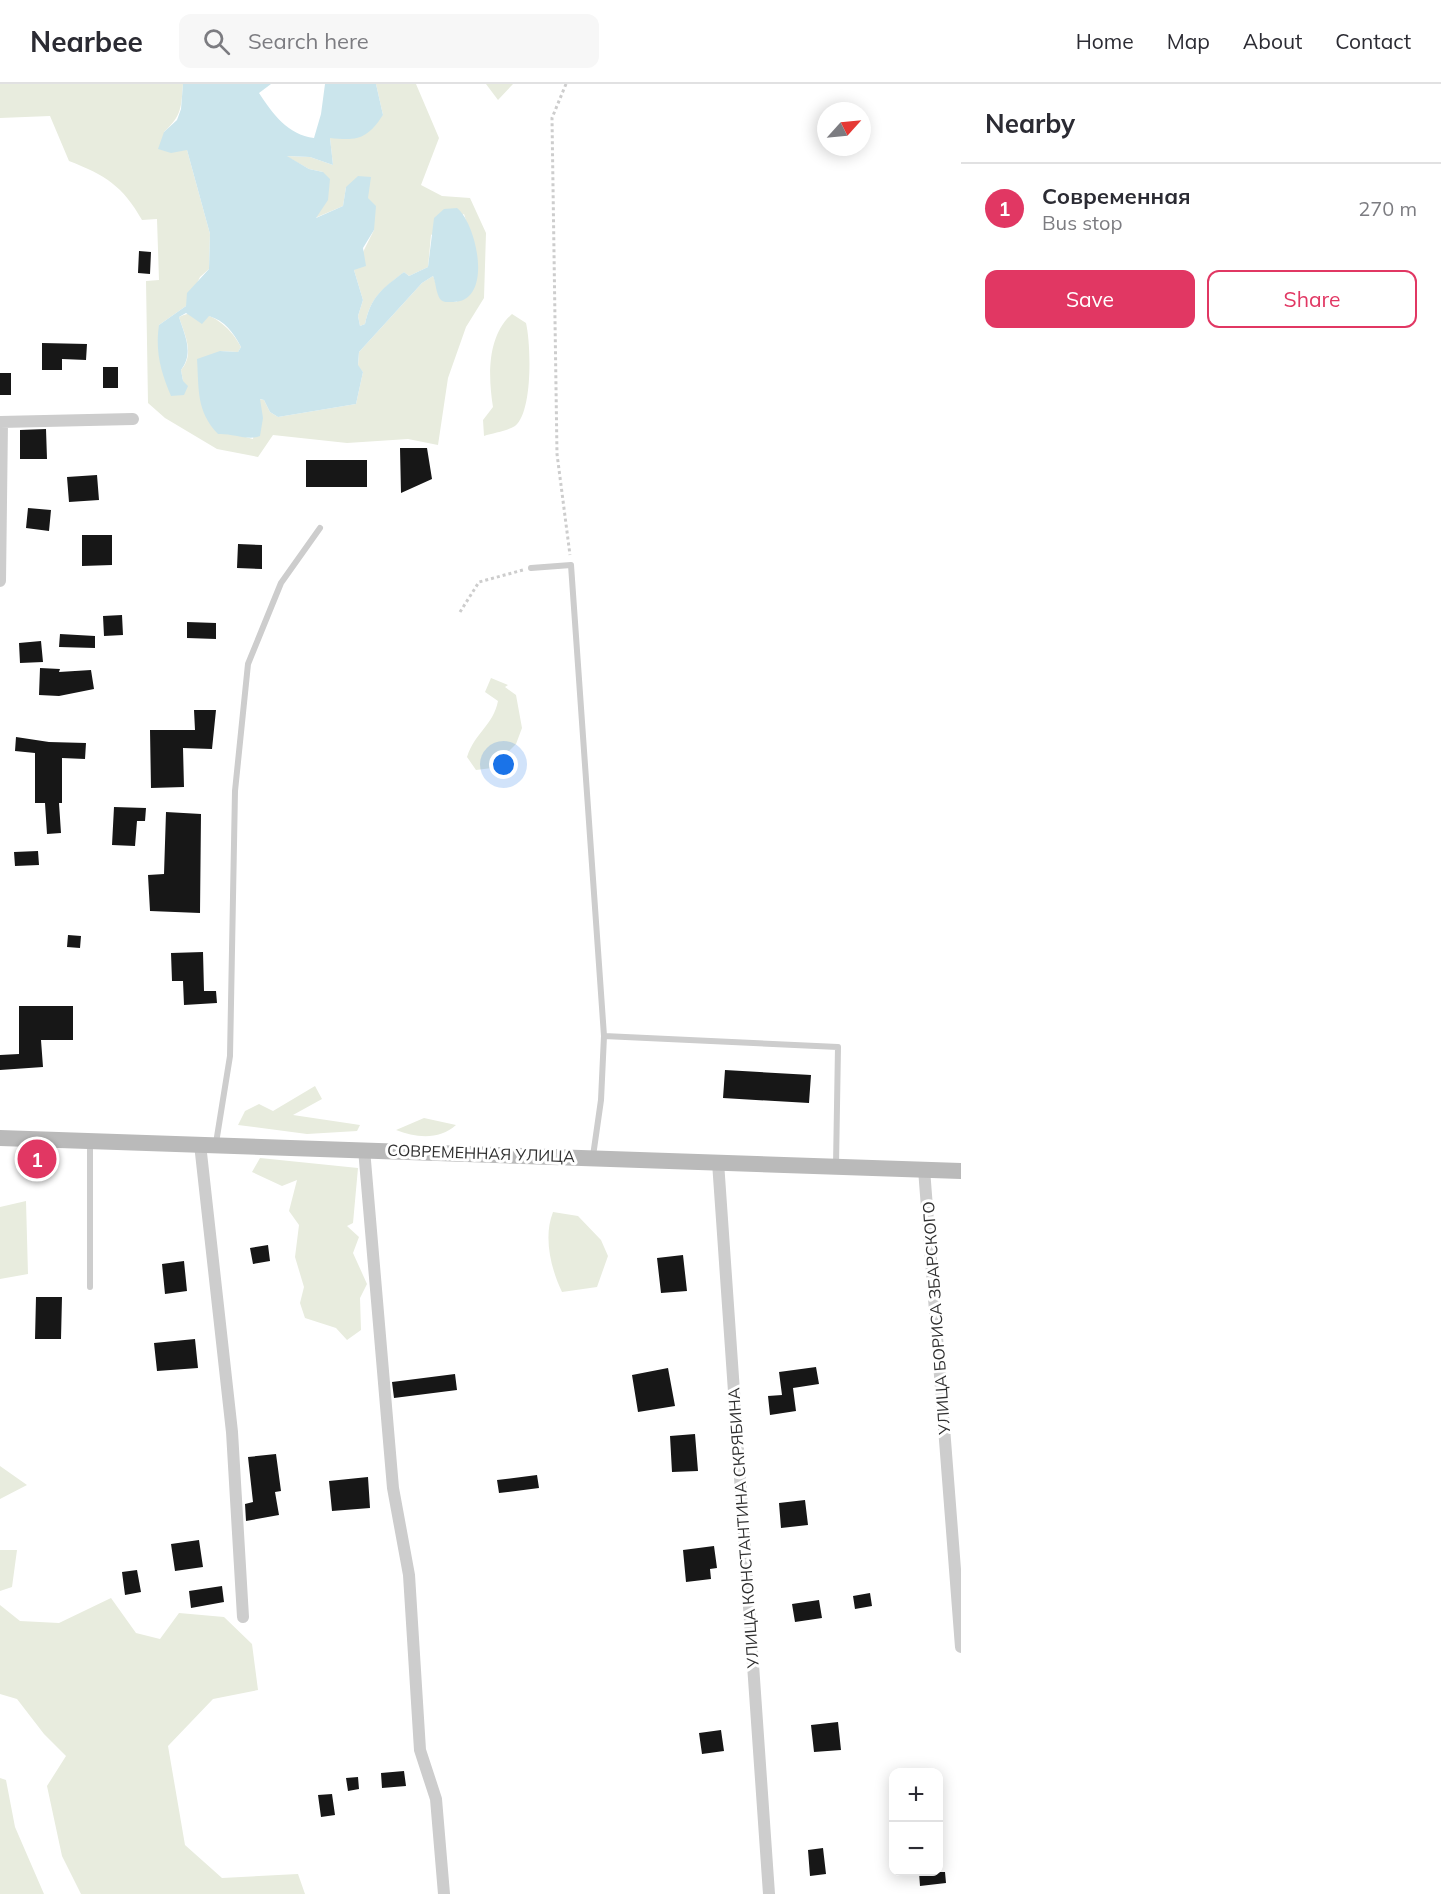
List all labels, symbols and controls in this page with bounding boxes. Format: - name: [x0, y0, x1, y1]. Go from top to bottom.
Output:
- search box: [179, 14, 599, 68]
- text: Nearbee: [30, 24, 143, 59]
- icon: search: [200, 25, 233, 58]
- text: Search here: [248, 27, 369, 55]
- text: Home: [1076, 28, 1134, 54]
- text: Map: [1167, 28, 1210, 54]
- text: About: [1243, 28, 1302, 54]
- text: Contact: [1335, 28, 1411, 54]
- north arrow: [817, 102, 871, 156]
- text: Nearby: [985, 107, 1075, 140]
- text: Современная: [1042, 182, 1191, 210]
- text: 1: [999, 196, 1011, 221]
- text: 270 m: [1358, 196, 1417, 221]
- text: Bus stop: [1042, 210, 1122, 235]
- button: Save: [985, 270, 1195, 328]
- button: Share: [1207, 270, 1417, 328]
- your location: [489, 750, 518, 779]
- pin: 1: [18, 1136, 57, 1182]
- street label: СОВРЕМЕННАЯ УЛИЦА: [387, 1140, 575, 1166]
- street label: УЛИЦА БОРИСА ЗБАРСКОГО: [918, 1201, 954, 1436]
- street label: УЛИЦА КОНСТАНТИНА СКРЯБИНА: [723, 1387, 763, 1670]
- map controls: [889, 1768, 943, 1876]
- button: +: [889, 1768, 943, 1822]
- button: −: [889, 1822, 943, 1876]

